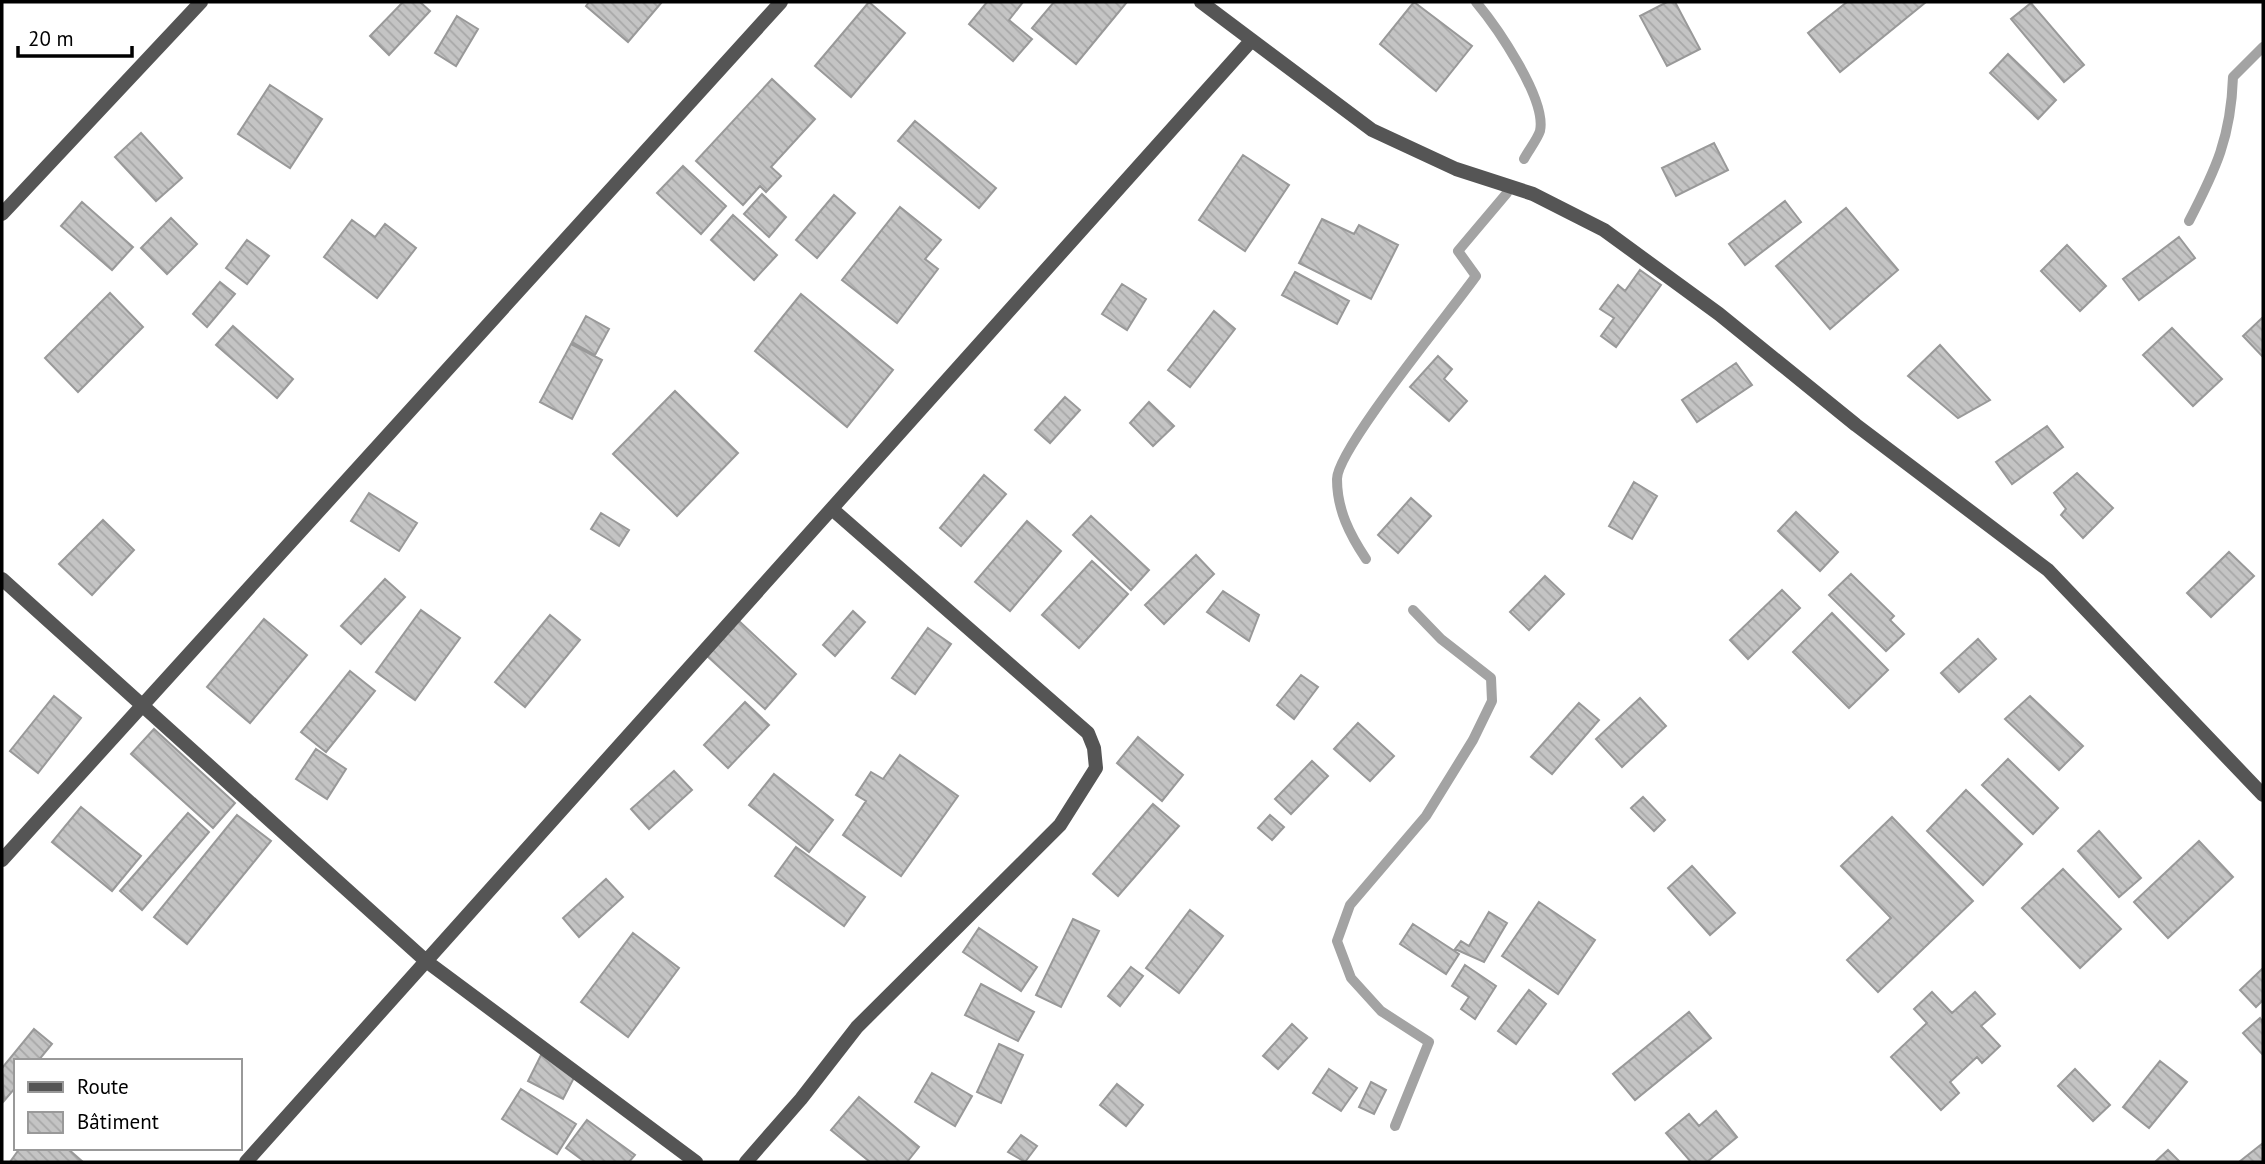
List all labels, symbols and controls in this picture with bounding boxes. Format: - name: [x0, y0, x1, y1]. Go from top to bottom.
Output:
- scale bar: [18, 14, 131, 58]
- text: 20 m: [28, 25, 74, 52]
- legend: [14, 1059, 242, 1150]
- text: Route: [77, 1073, 129, 1100]
- text: Bâtiment: [77, 1108, 159, 1135]

